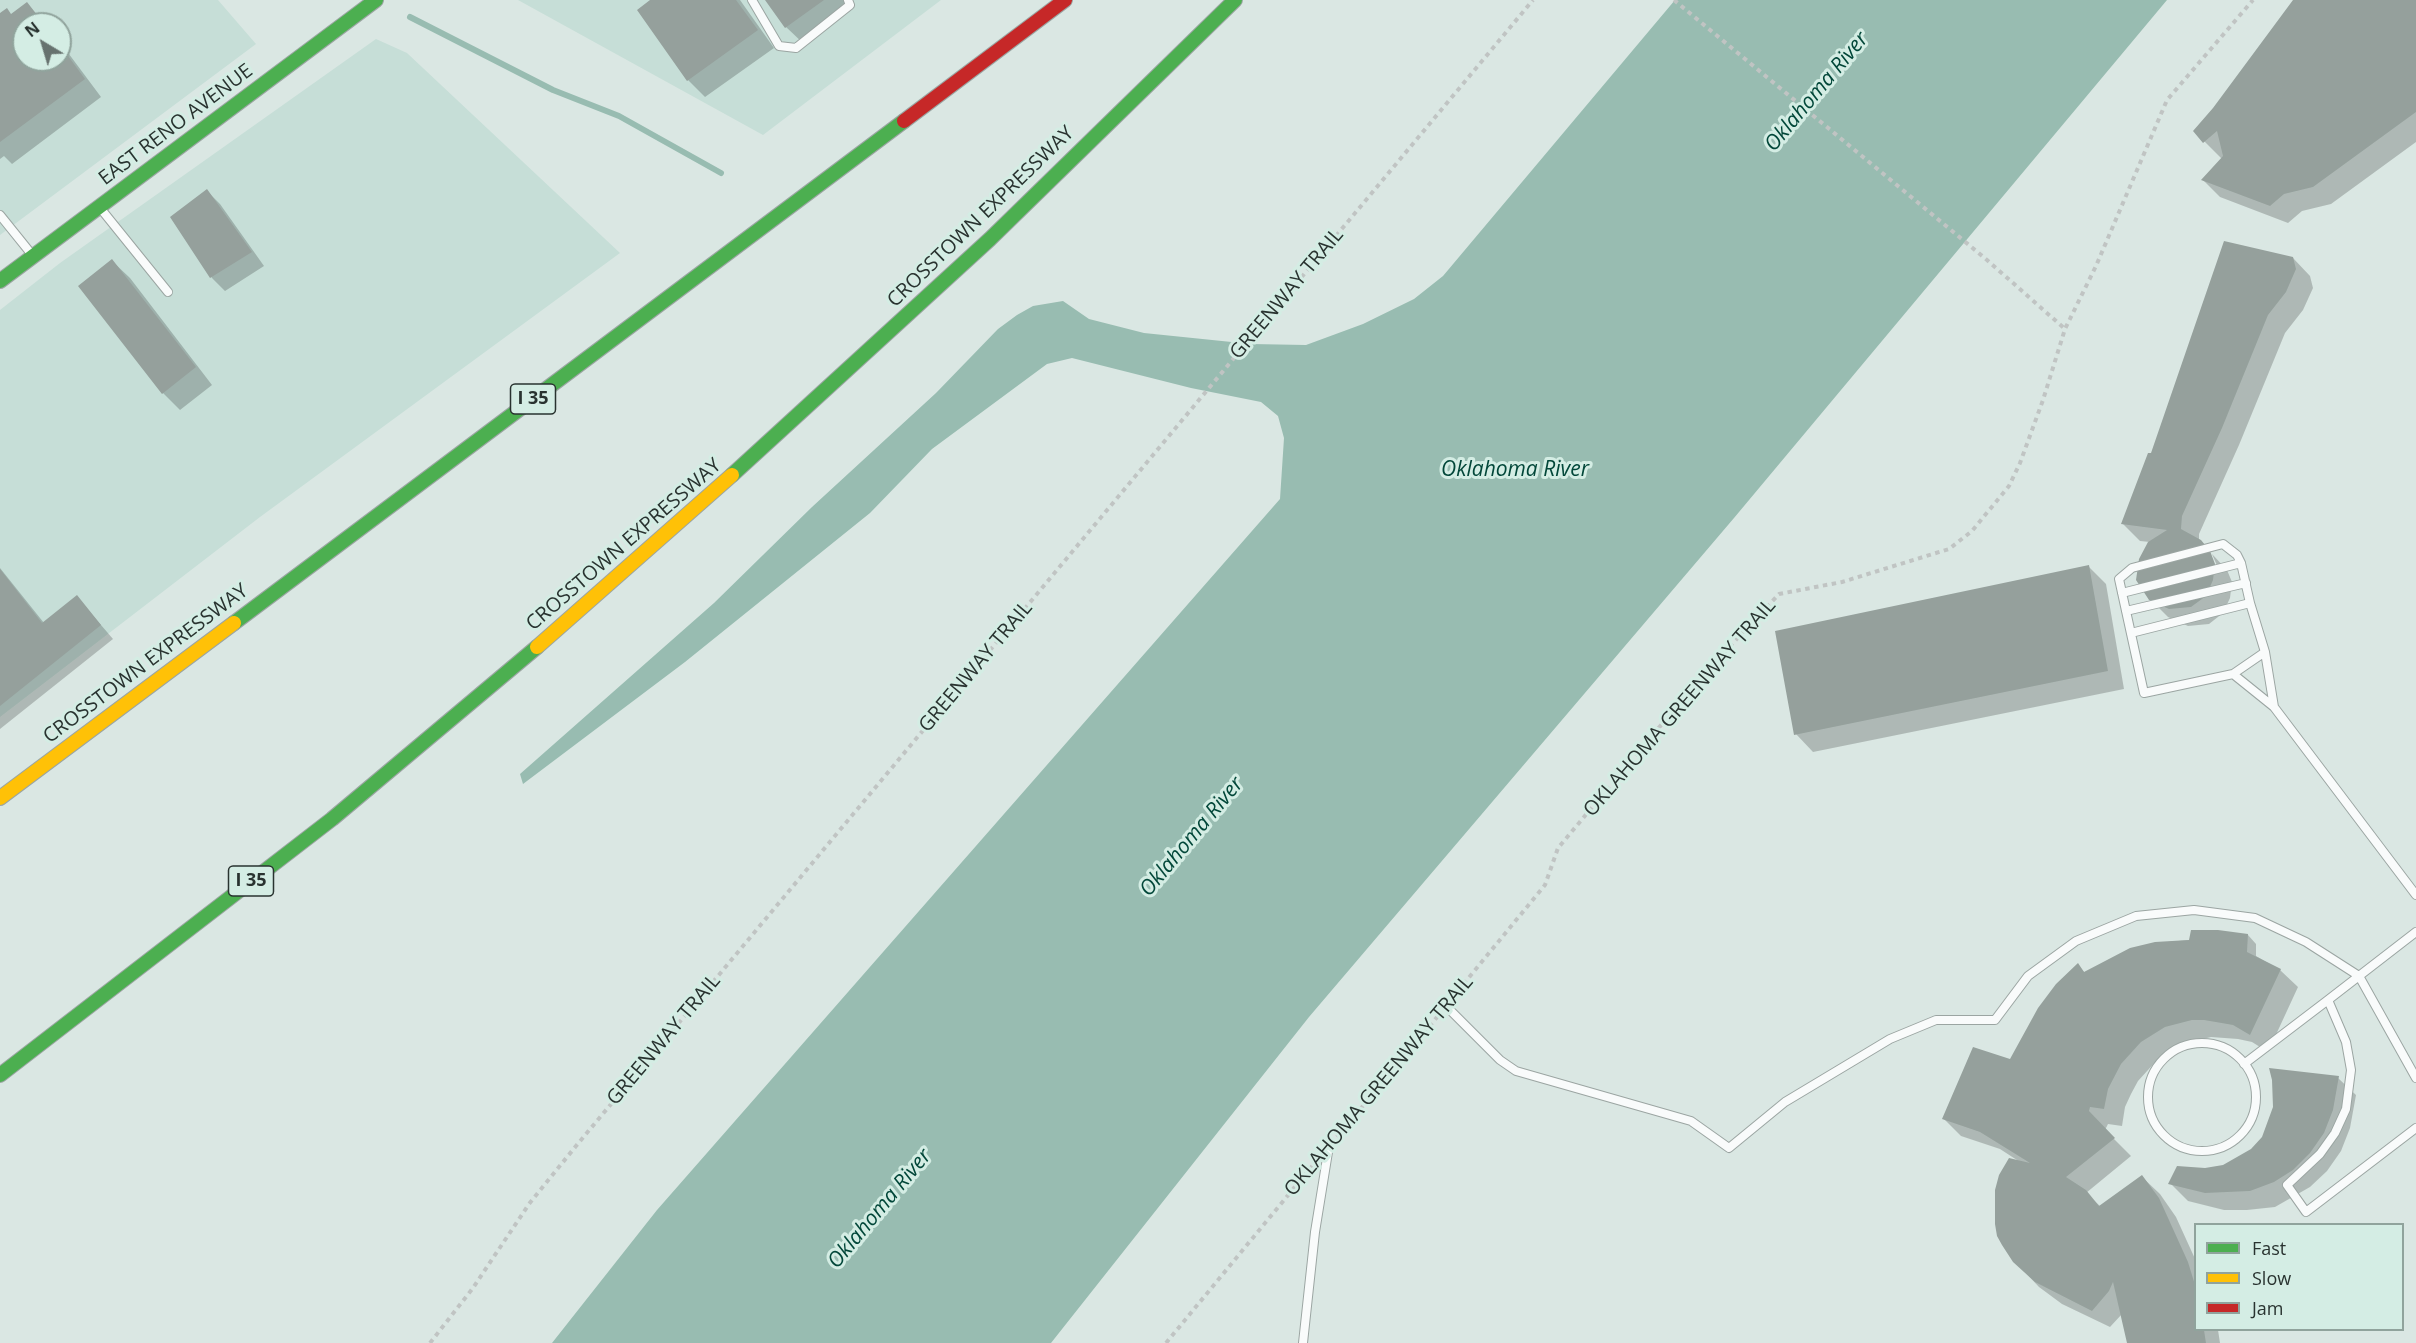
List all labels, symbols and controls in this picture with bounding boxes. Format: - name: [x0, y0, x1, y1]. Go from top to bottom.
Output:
- north arrow: [12, 12, 72, 72]
- text: N: [20, 17, 44, 42]
- water label: Oklahoma River: [1760, 27, 1874, 157]
- street label: EAST RENO AVENUE: [94, 59, 258, 191]
- street label: CROSSTOWN EXPRESSWAY: [883, 121, 1079, 313]
- street label: GREENWAY TRAIL: [1225, 224, 1349, 364]
- road number: I 35: [510, 384, 556, 414]
- street label: CROSSTOWN EXPRESSWAY: [522, 454, 726, 636]
- water label: Oklahoma River: [1441, 457, 1589, 483]
- street label: CROSSTOWN EXPRESSWAY: [39, 579, 253, 749]
- street label: OKLAHOMA GREENWAY TRAIL: [1579, 594, 1781, 822]
- street label: GREENWAY TRAIL: [914, 597, 1038, 737]
- water label: Oklahoma River: [1135, 772, 1249, 902]
- road number: I 35: [228, 866, 274, 896]
- street label: GREENWAY TRAIL: [602, 970, 726, 1110]
- street label: OKLAHOMA GREENWAY TRAIL: [1280, 971, 1478, 1201]
- water label: Oklahoma River: [823, 1144, 937, 1274]
- legend: [2194, 1223, 2404, 1331]
- text: Fast: [2252, 1236, 2286, 1260]
- text: Slow: [2252, 1266, 2291, 1290]
- text: Jam: [2252, 1296, 2284, 1320]

